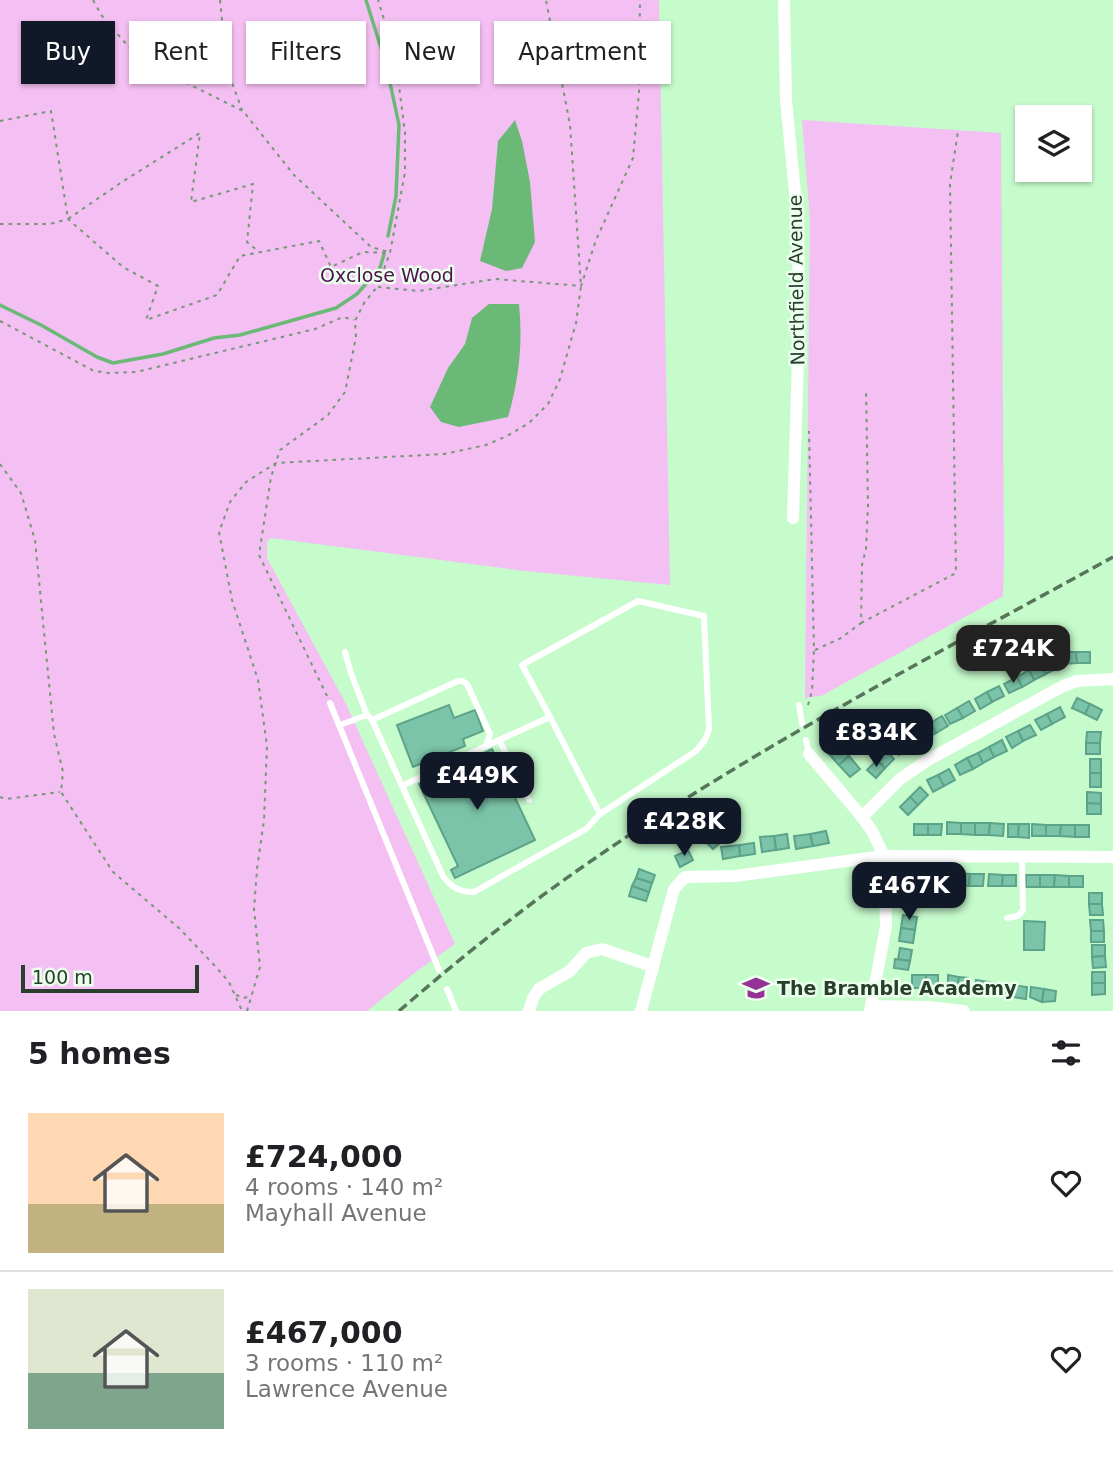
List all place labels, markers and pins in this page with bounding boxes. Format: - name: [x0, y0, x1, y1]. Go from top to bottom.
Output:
- pin: £724K: [964, 626, 1062, 685]
- pin: £834K: [827, 710, 925, 769]
- pin: £449K: [428, 752, 526, 812]
- pin: £428K: [635, 798, 733, 858]
- pin: £467K: [860, 862, 958, 922]
- school or university icon: The Bramble Academy: [741, 973, 771, 1003]
- place label: The Bramble Academy: [777, 977, 1017, 999]

